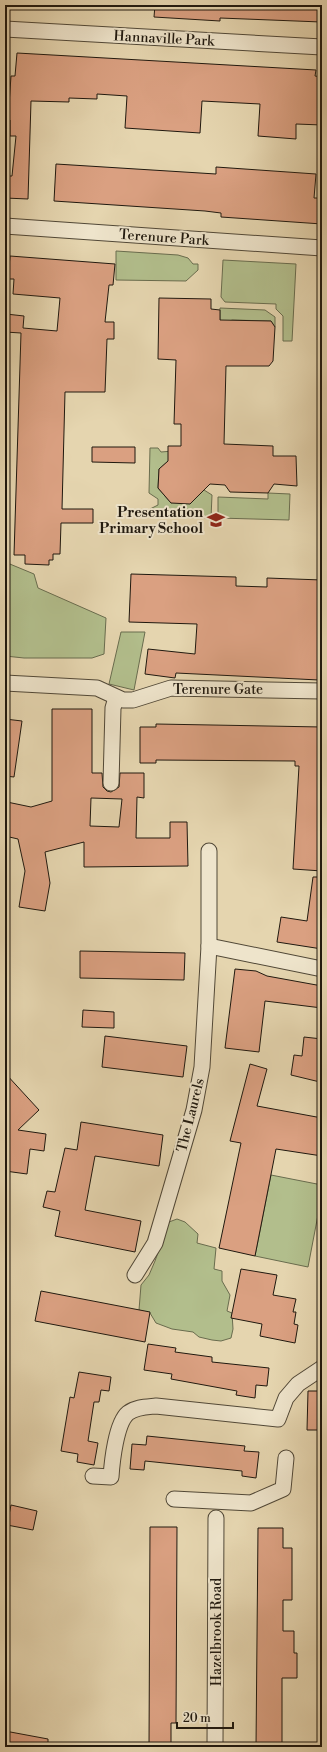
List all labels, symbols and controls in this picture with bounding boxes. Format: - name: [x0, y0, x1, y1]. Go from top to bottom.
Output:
- street label: Hannaville Park: [113, 27, 215, 51]
- street label: Terenure Park: [118, 226, 210, 250]
- place label: Presentation Primary School: [99, 504, 203, 538]
- school or university icon: Presentation Primary School: [206, 510, 226, 530]
- street label: Terenure Gate: [173, 681, 263, 699]
- street label: The Laurels: [173, 1076, 209, 1154]
- street label: Hazelbrook Road: [208, 1578, 226, 1686]
- scale bar: [177, 1704, 233, 1730]
- text: 20 m: [183, 1711, 211, 1726]

